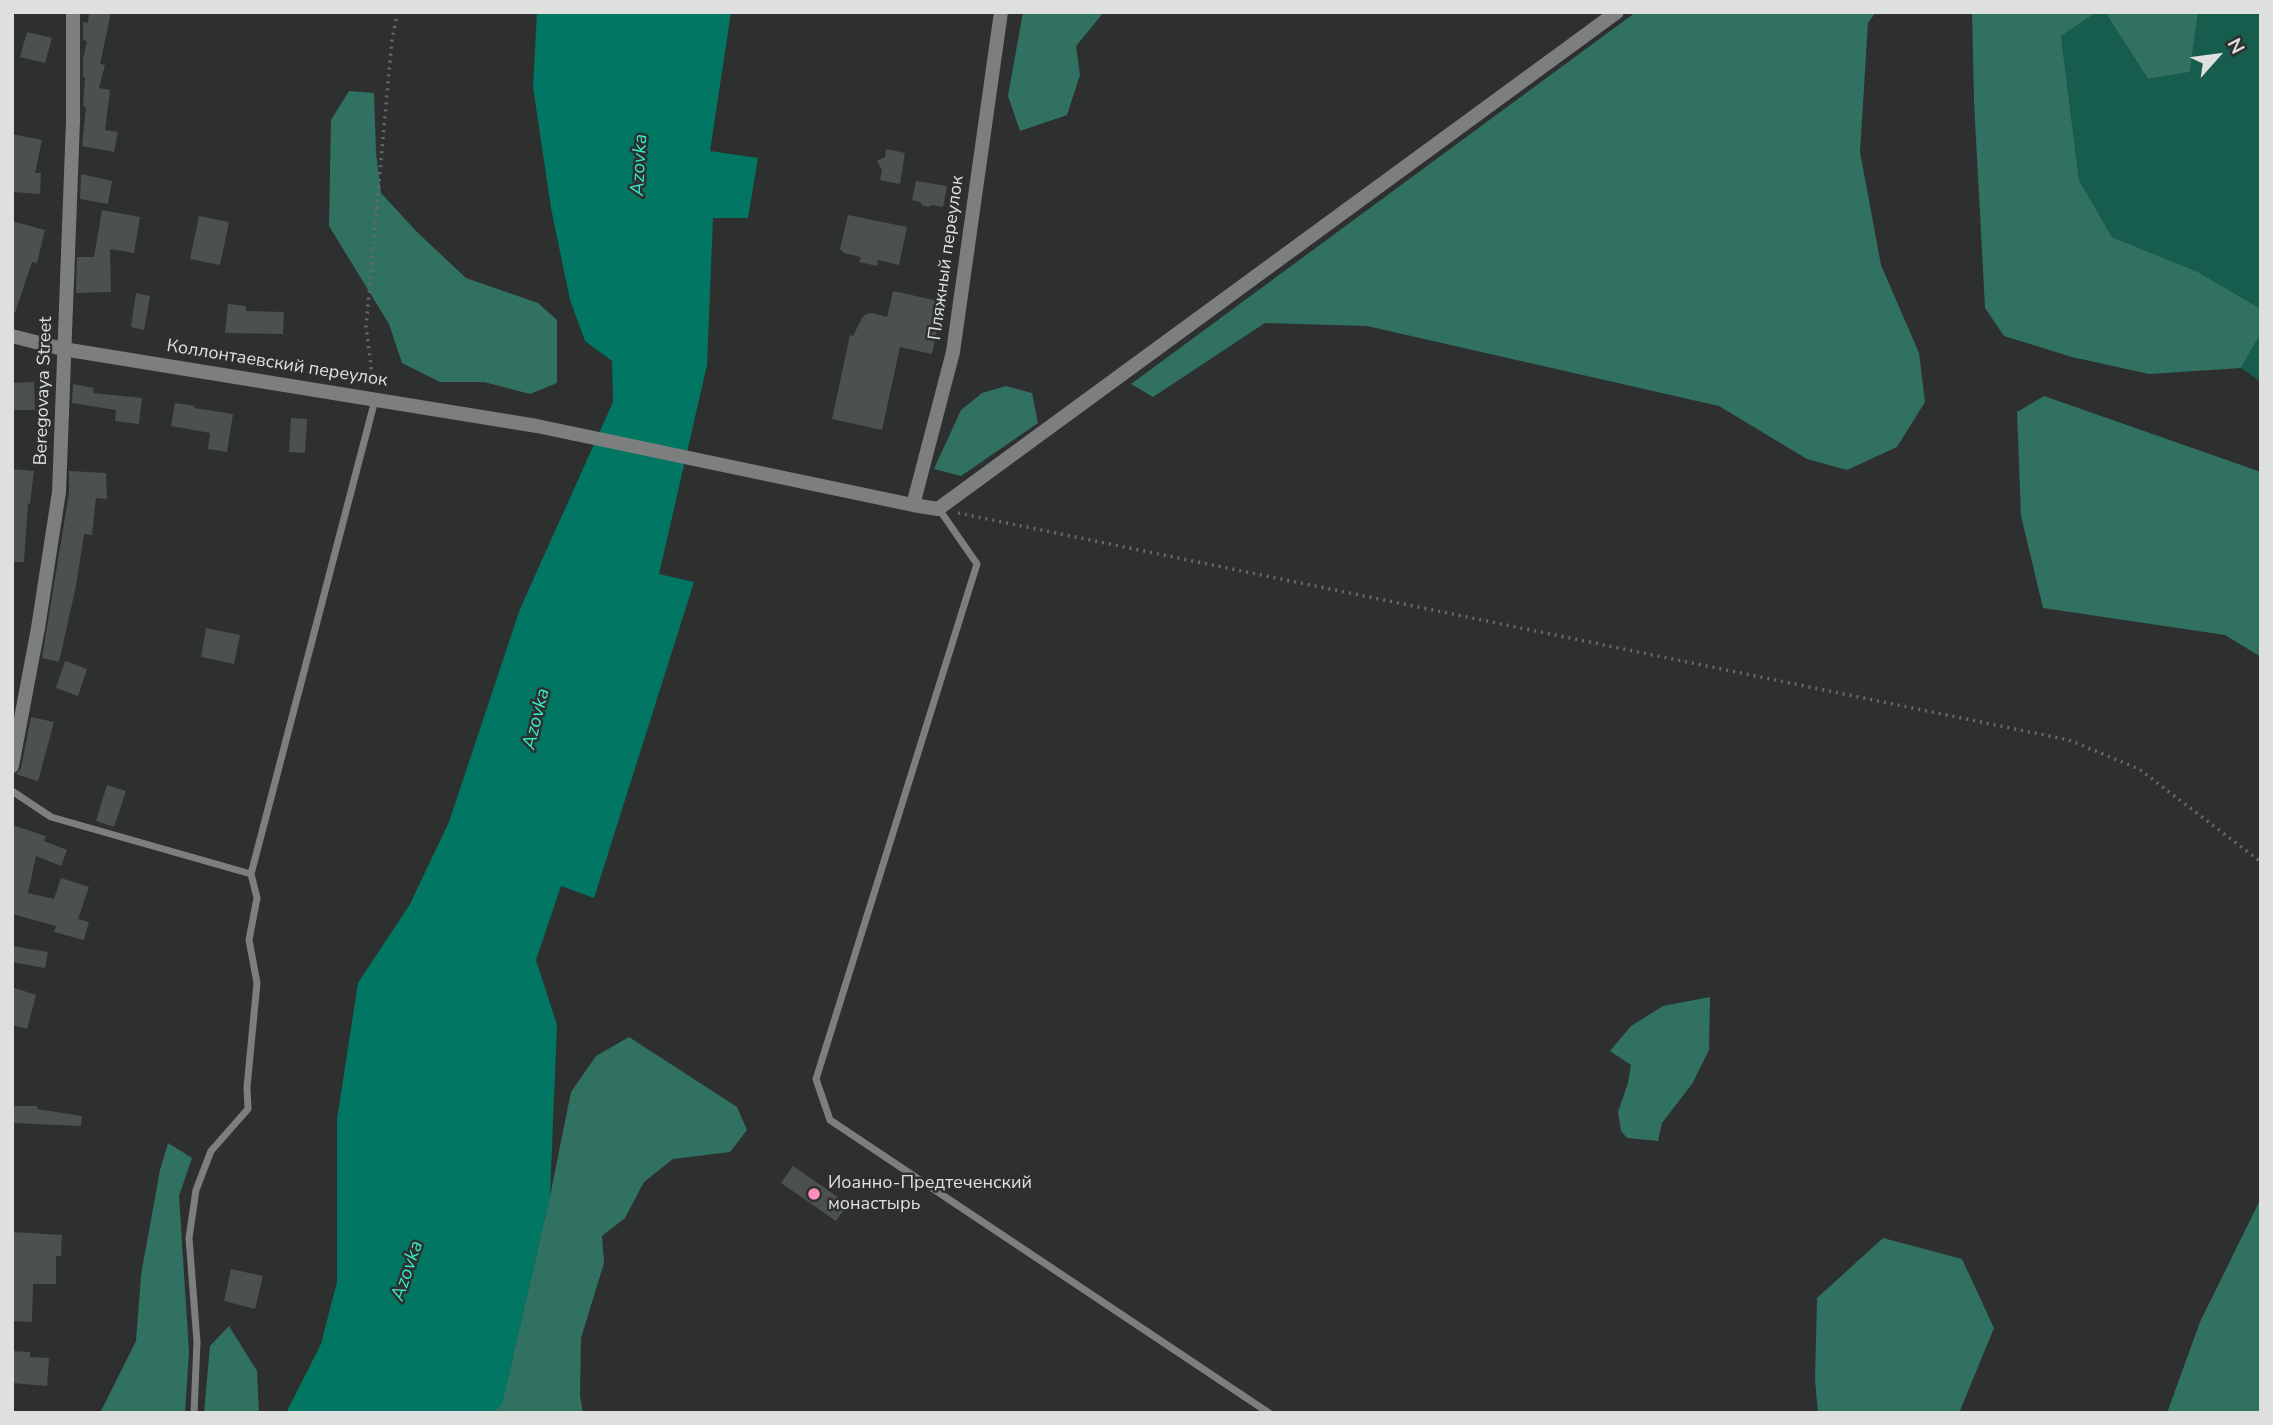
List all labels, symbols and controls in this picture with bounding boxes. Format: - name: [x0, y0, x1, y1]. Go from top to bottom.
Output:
- north arrow: [2182, 21, 2252, 91]
- text: N: [2221, 34, 2250, 59]
- water label: Azovka: [627, 133, 653, 197]
- street label: Пляжный переулок: [925, 174, 969, 342]
- street label: Beregovaya Street: [31, 316, 57, 466]
- street label: Коллонтаевский переулок: [165, 336, 389, 392]
- water label: Azovka: [518, 686, 556, 752]
- place label: Иоанно-Предтеченский монастырь: [828, 1173, 1032, 1216]
- marker: Иоанно-Предтеченский монастырь: [806, 1186, 822, 1202]
- water label: Azovka: [387, 1238, 429, 1304]

